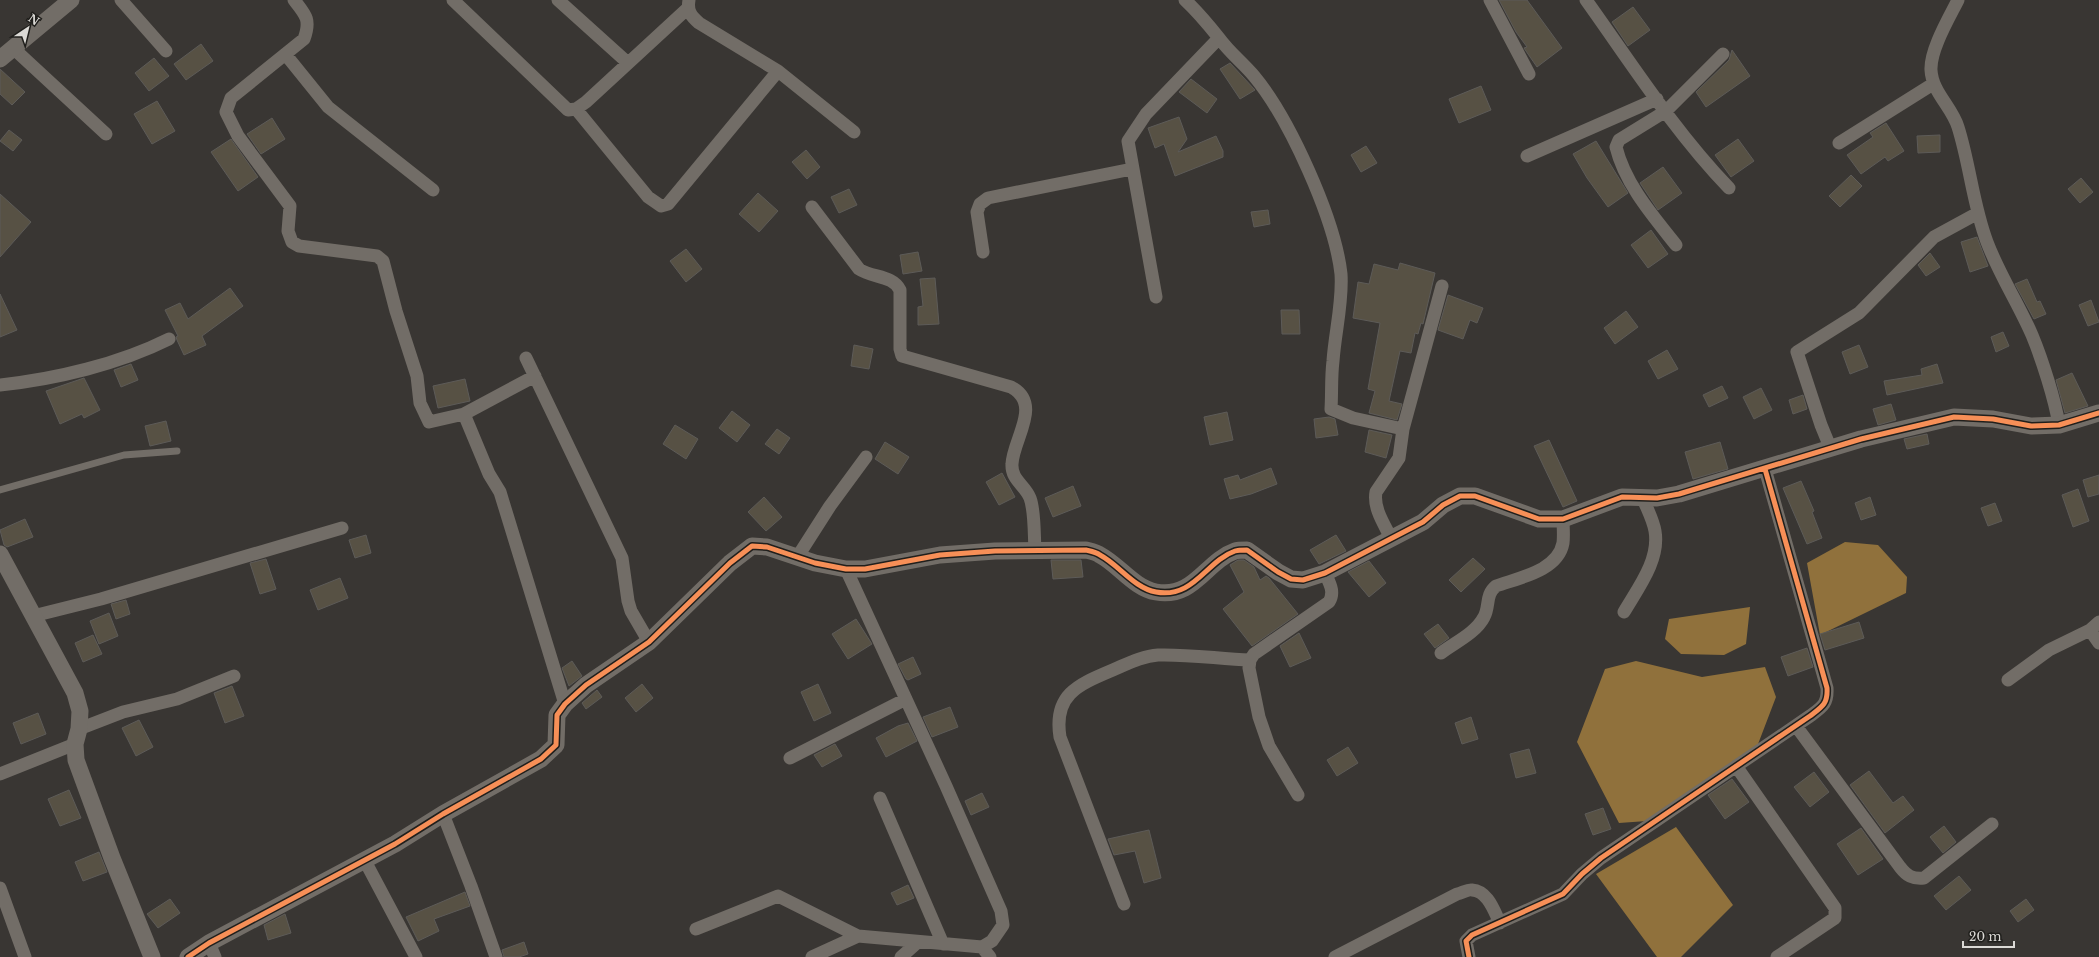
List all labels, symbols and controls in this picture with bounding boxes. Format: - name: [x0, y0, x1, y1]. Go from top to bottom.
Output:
- north arrow: [8, 8, 48, 48]
- text: N: [25, 11, 43, 29]
- scale bar: [1963, 923, 2014, 949]
- text: 20 m: [1969, 929, 2001, 944]

